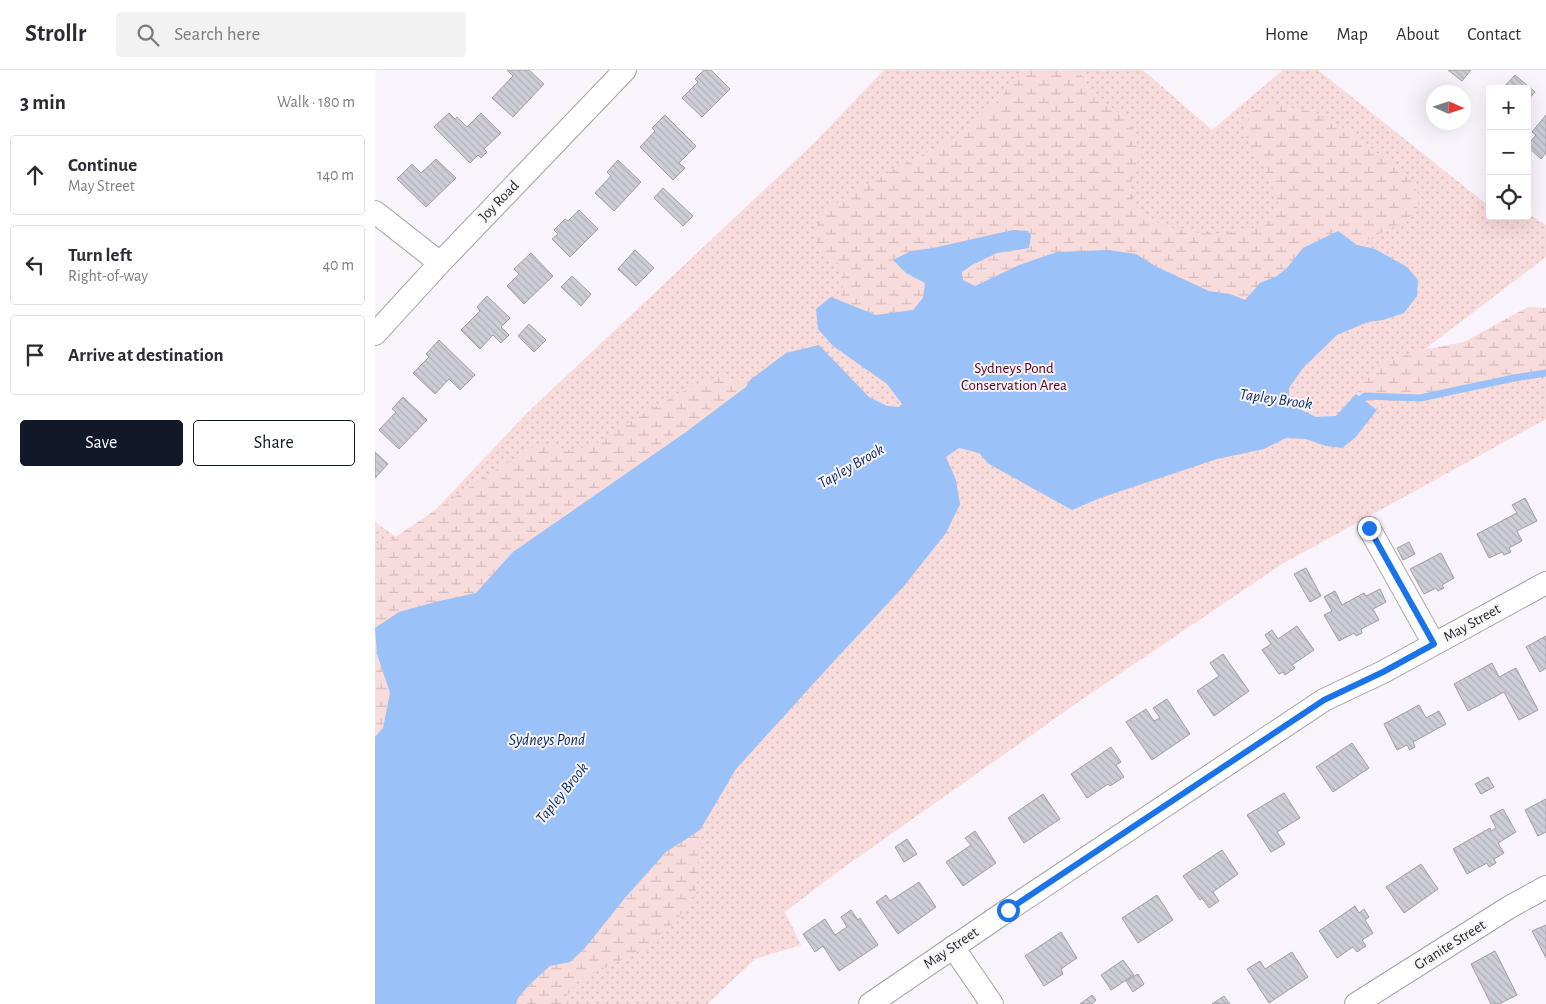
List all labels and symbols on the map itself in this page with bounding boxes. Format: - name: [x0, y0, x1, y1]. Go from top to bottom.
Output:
- north arrow: [1426, 85, 1471, 130]
- street label: Joy Road: [476, 178, 522, 224]
- park label: Sydneys Pond Conservation Area: [961, 361, 1067, 393]
- water label: Tapley Brook: [1239, 386, 1313, 413]
- water label: Tapley Brook: [815, 441, 887, 492]
- route end: [1358, 517, 1381, 540]
- street label: May Street: [1441, 601, 1503, 645]
- water label: Sydneys Pond: [509, 732, 585, 748]
- water label: Tapley Brook: [533, 760, 592, 827]
- route start: [997, 899, 1020, 922]
- street label: Granite Street: [1412, 917, 1488, 973]
- street label: May Street: [921, 924, 981, 972]

